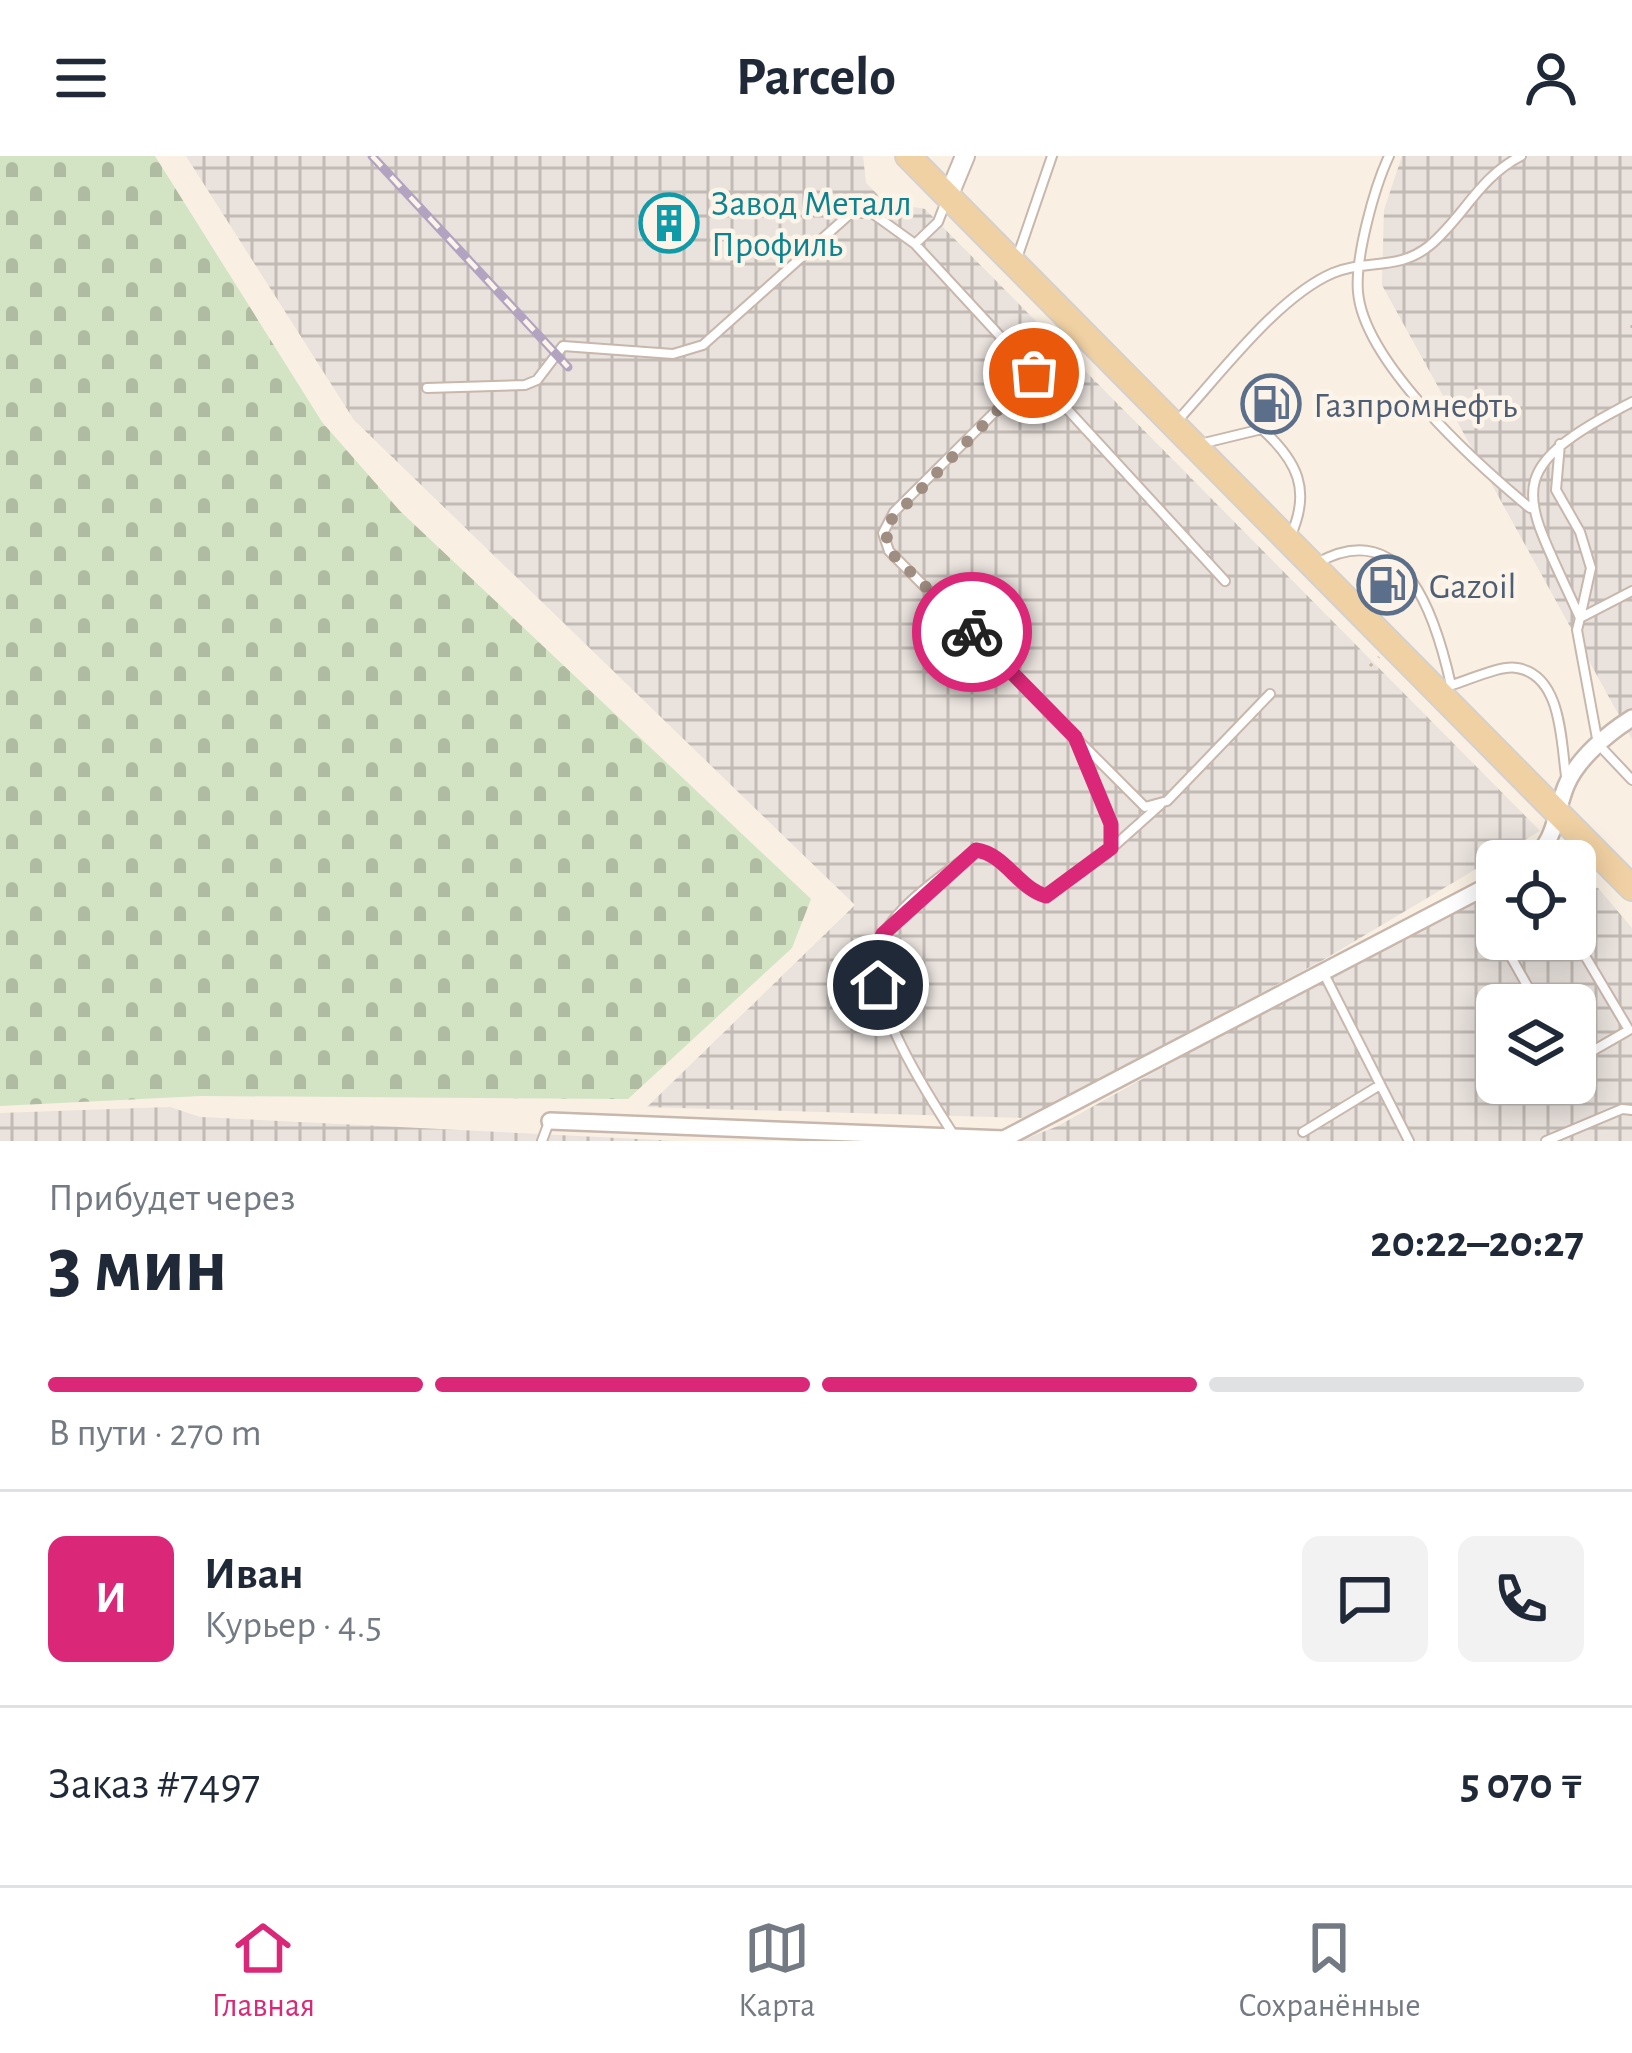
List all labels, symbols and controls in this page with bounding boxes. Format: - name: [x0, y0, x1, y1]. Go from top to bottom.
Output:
- icon: menu: [48, 45, 114, 111]
- icon: person: [1518, 45, 1584, 111]
- text: Parcelo: [736, 51, 896, 105]
- place label: Завод Металл Профиль: [711, 186, 912, 263]
- building icon: Завод Металл Профиль: [638, 192, 700, 254]
- pin: [983, 322, 1085, 424]
- icon: bag: [1001, 340, 1067, 406]
- fuel station icon: Газпромнефть: [1240, 373, 1302, 435]
- place label: Газпромнефть: [1313, 388, 1517, 424]
- fuel station icon: Gazoil: [1356, 554, 1418, 616]
- place label: Gazoil: [1429, 569, 1516, 605]
- courier: [912, 572, 1032, 692]
- icon: bike: [939, 599, 1005, 665]
- map controls: [1476, 840, 1596, 1104]
- button: locate: [1476, 840, 1596, 960]
- pin: [827, 934, 929, 1036]
- icon: home: [845, 952, 911, 1018]
- button: layers: [1476, 984, 1596, 1104]
- text: Прибудет через: [48, 1179, 295, 1218]
- text: 20:22–20:27: [1370, 1220, 1584, 1265]
- text: 3 мин: [48, 1228, 227, 1306]
- text: В пути · 270 m: [48, 1414, 262, 1453]
- button: chat: [1302, 1536, 1428, 1662]
- button: phone: [1458, 1536, 1584, 1662]
- text: Иван: [204, 1552, 304, 1597]
- text: И: [95, 1576, 127, 1621]
- text: Курьер · 4.5: [204, 1606, 382, 1645]
- text: Заказ #7497: [48, 1762, 260, 1807]
- text: 5 070 ₸: [1460, 1762, 1584, 1807]
- tab: Главная: [211, 1915, 315, 2027]
- tab: Карта: [738, 1915, 815, 2027]
- tab: Сохранённые: [1238, 1915, 1421, 2027]

